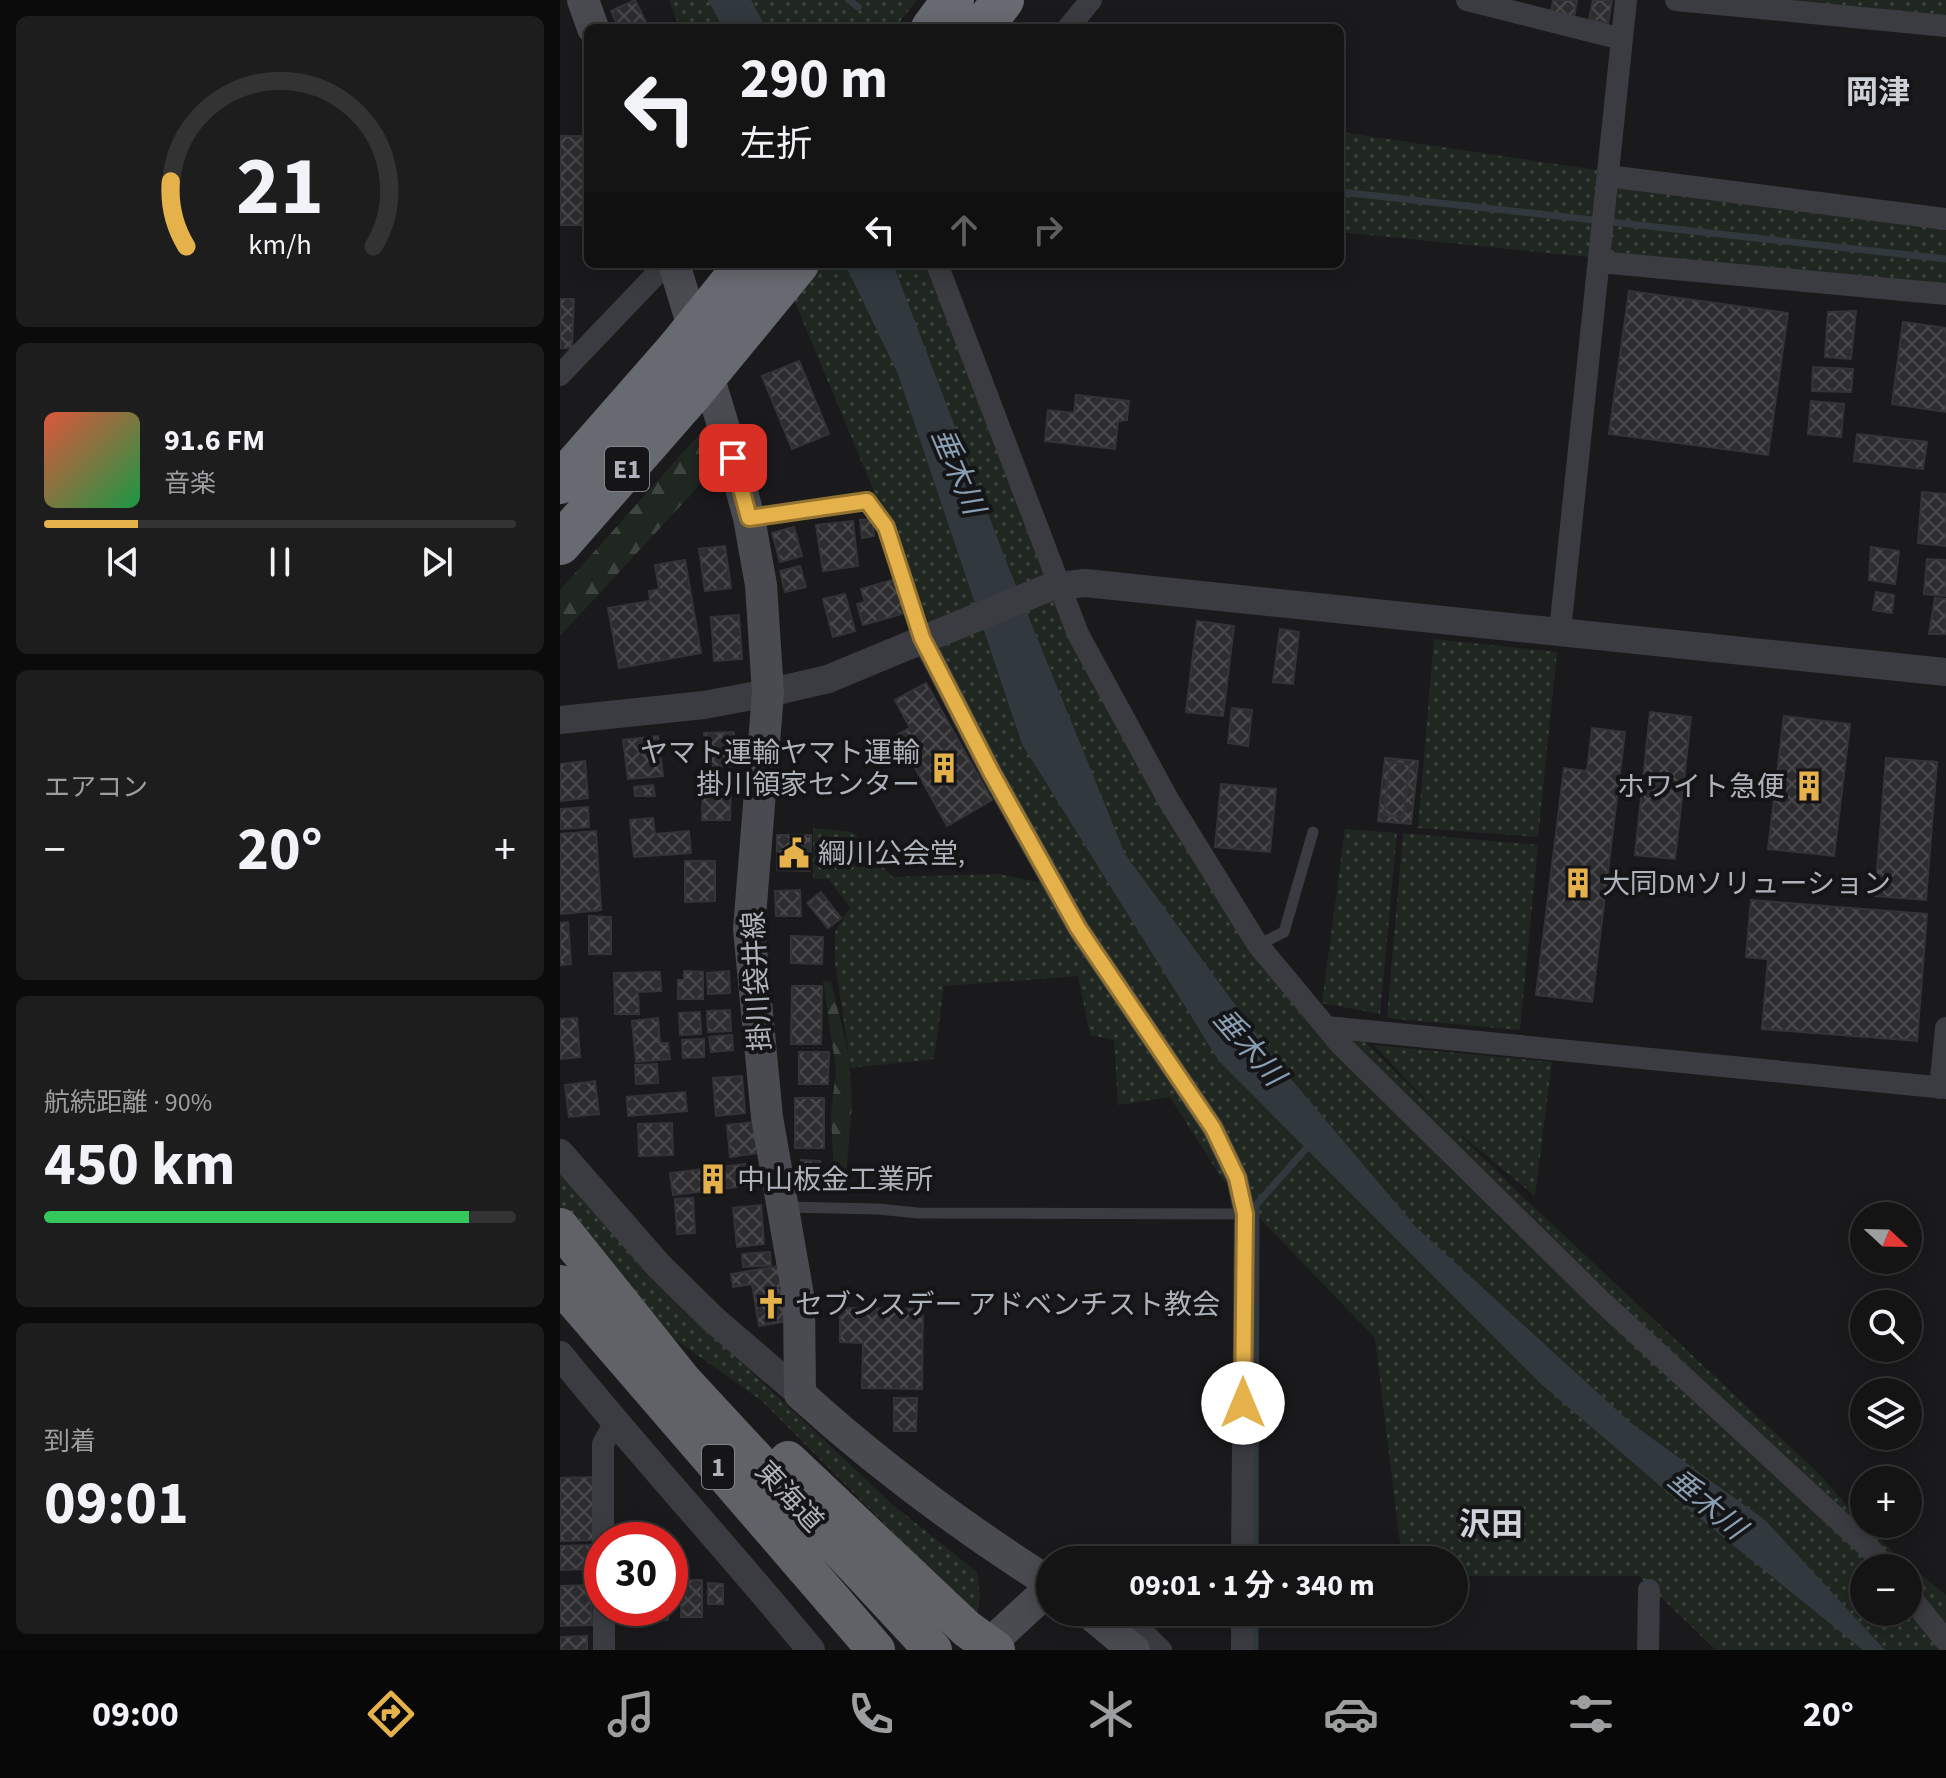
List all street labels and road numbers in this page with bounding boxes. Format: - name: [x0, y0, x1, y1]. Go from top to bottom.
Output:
- road number: E1: [605, 447, 649, 491]
- street label: 掛川袋井線: [733, 910, 781, 1052]
- road number: 1: [702, 1445, 734, 1489]
- street label: 東海道: [746, 1452, 833, 1541]

